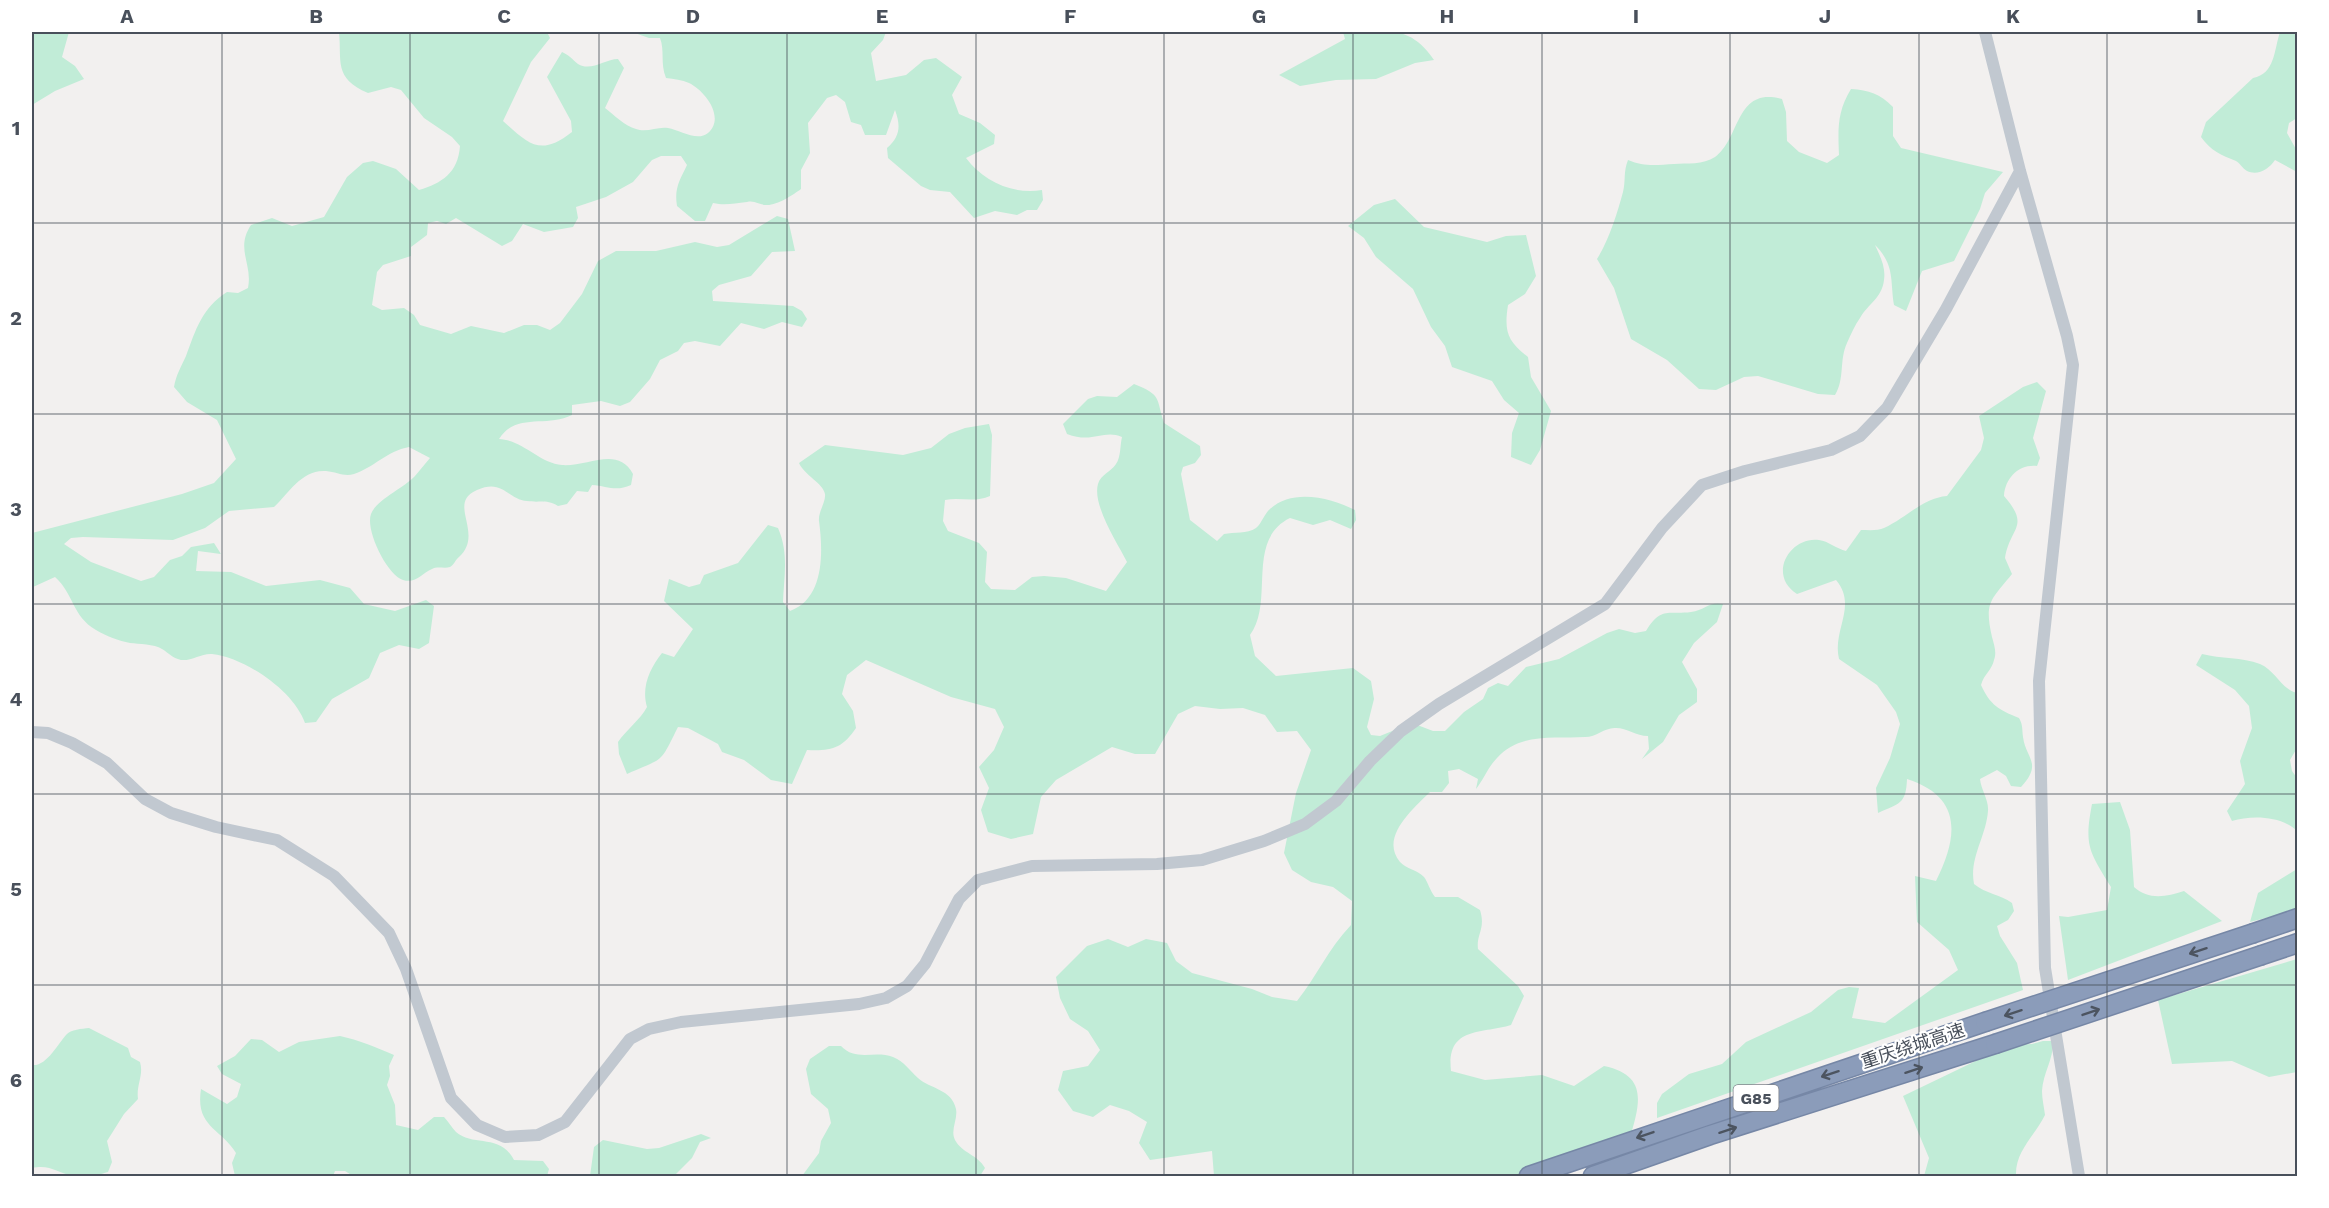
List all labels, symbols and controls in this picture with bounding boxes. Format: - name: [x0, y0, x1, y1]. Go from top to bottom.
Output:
- text: A: [120, 4, 134, 28]
- text: B: [309, 4, 323, 28]
- text: C: [497, 4, 511, 28]
- text: D: [686, 4, 700, 28]
- text: E: [876, 4, 888, 28]
- text: F: [1064, 4, 1076, 28]
- text: G: [1252, 4, 1266, 28]
- text: H: [1440, 4, 1454, 28]
- text: I: [1633, 4, 1639, 28]
- text: J: [1819, 4, 1831, 28]
- text: K: [2006, 4, 2020, 28]
- text: L: [2196, 4, 2208, 28]
- text: 1: [12, 116, 20, 140]
- text: 2: [10, 306, 22, 330]
- text: 3: [10, 497, 22, 521]
- text: 4: [10, 687, 23, 711]
- text: 5: [10, 877, 22, 901]
- one-way arrow: [2189, 946, 2208, 957]
- one-way arrow: [2081, 1006, 2099, 1017]
- one-way arrow: [2004, 1008, 2023, 1019]
- street label: 重庆绕城高速: [1858, 1019, 1967, 1072]
- one-way arrow: [1904, 1064, 1923, 1075]
- text: 6: [10, 1068, 22, 1092]
- one-way arrow: [1821, 1069, 1840, 1080]
- road number: G85: [1734, 1085, 1778, 1111]
- one-way arrow: [1718, 1123, 1737, 1134]
- one-way arrow: [1636, 1131, 1655, 1142]

